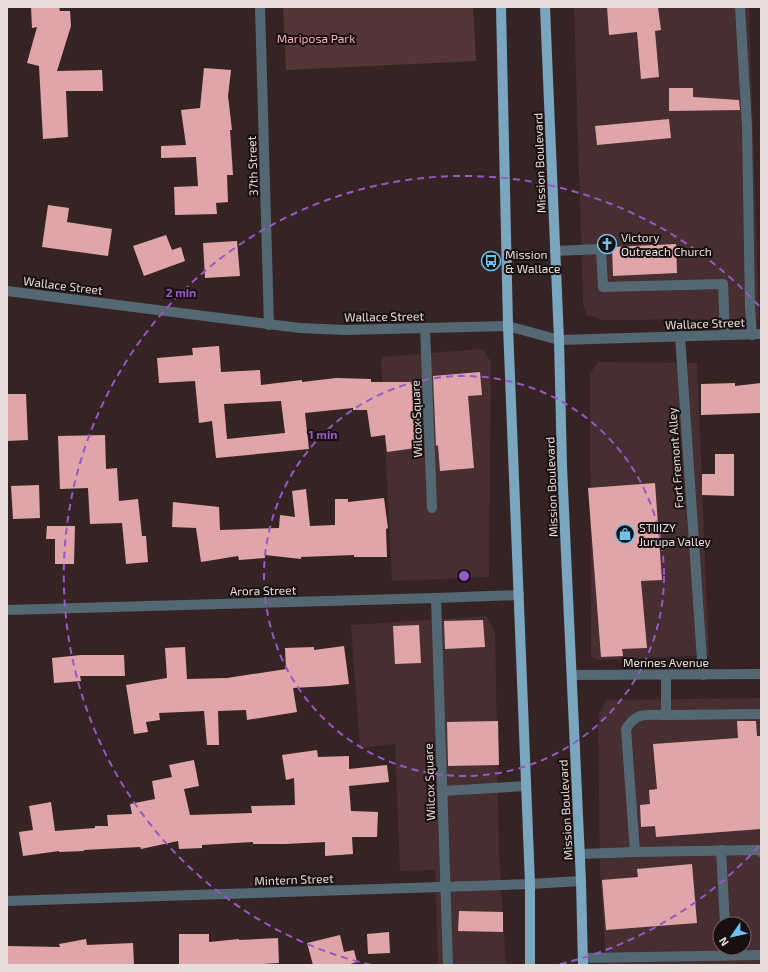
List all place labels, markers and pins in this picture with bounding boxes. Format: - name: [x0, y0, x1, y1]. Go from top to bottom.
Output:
- place label: Victory Outreach Church: [621, 230, 712, 258]
- church icon: Victory Outreach Church: [596, 233, 618, 255]
- place label: Mission & Wallace: [505, 247, 561, 275]
- bus stop icon: Mission & Wallace: [480, 250, 502, 272]
- place label: STIIIZY Jurupa Valley: [639, 520, 712, 548]
- shop icon: STIIIZY Jurupa Valley: [614, 523, 636, 545]
- centre of rings: [457, 569, 471, 583]

